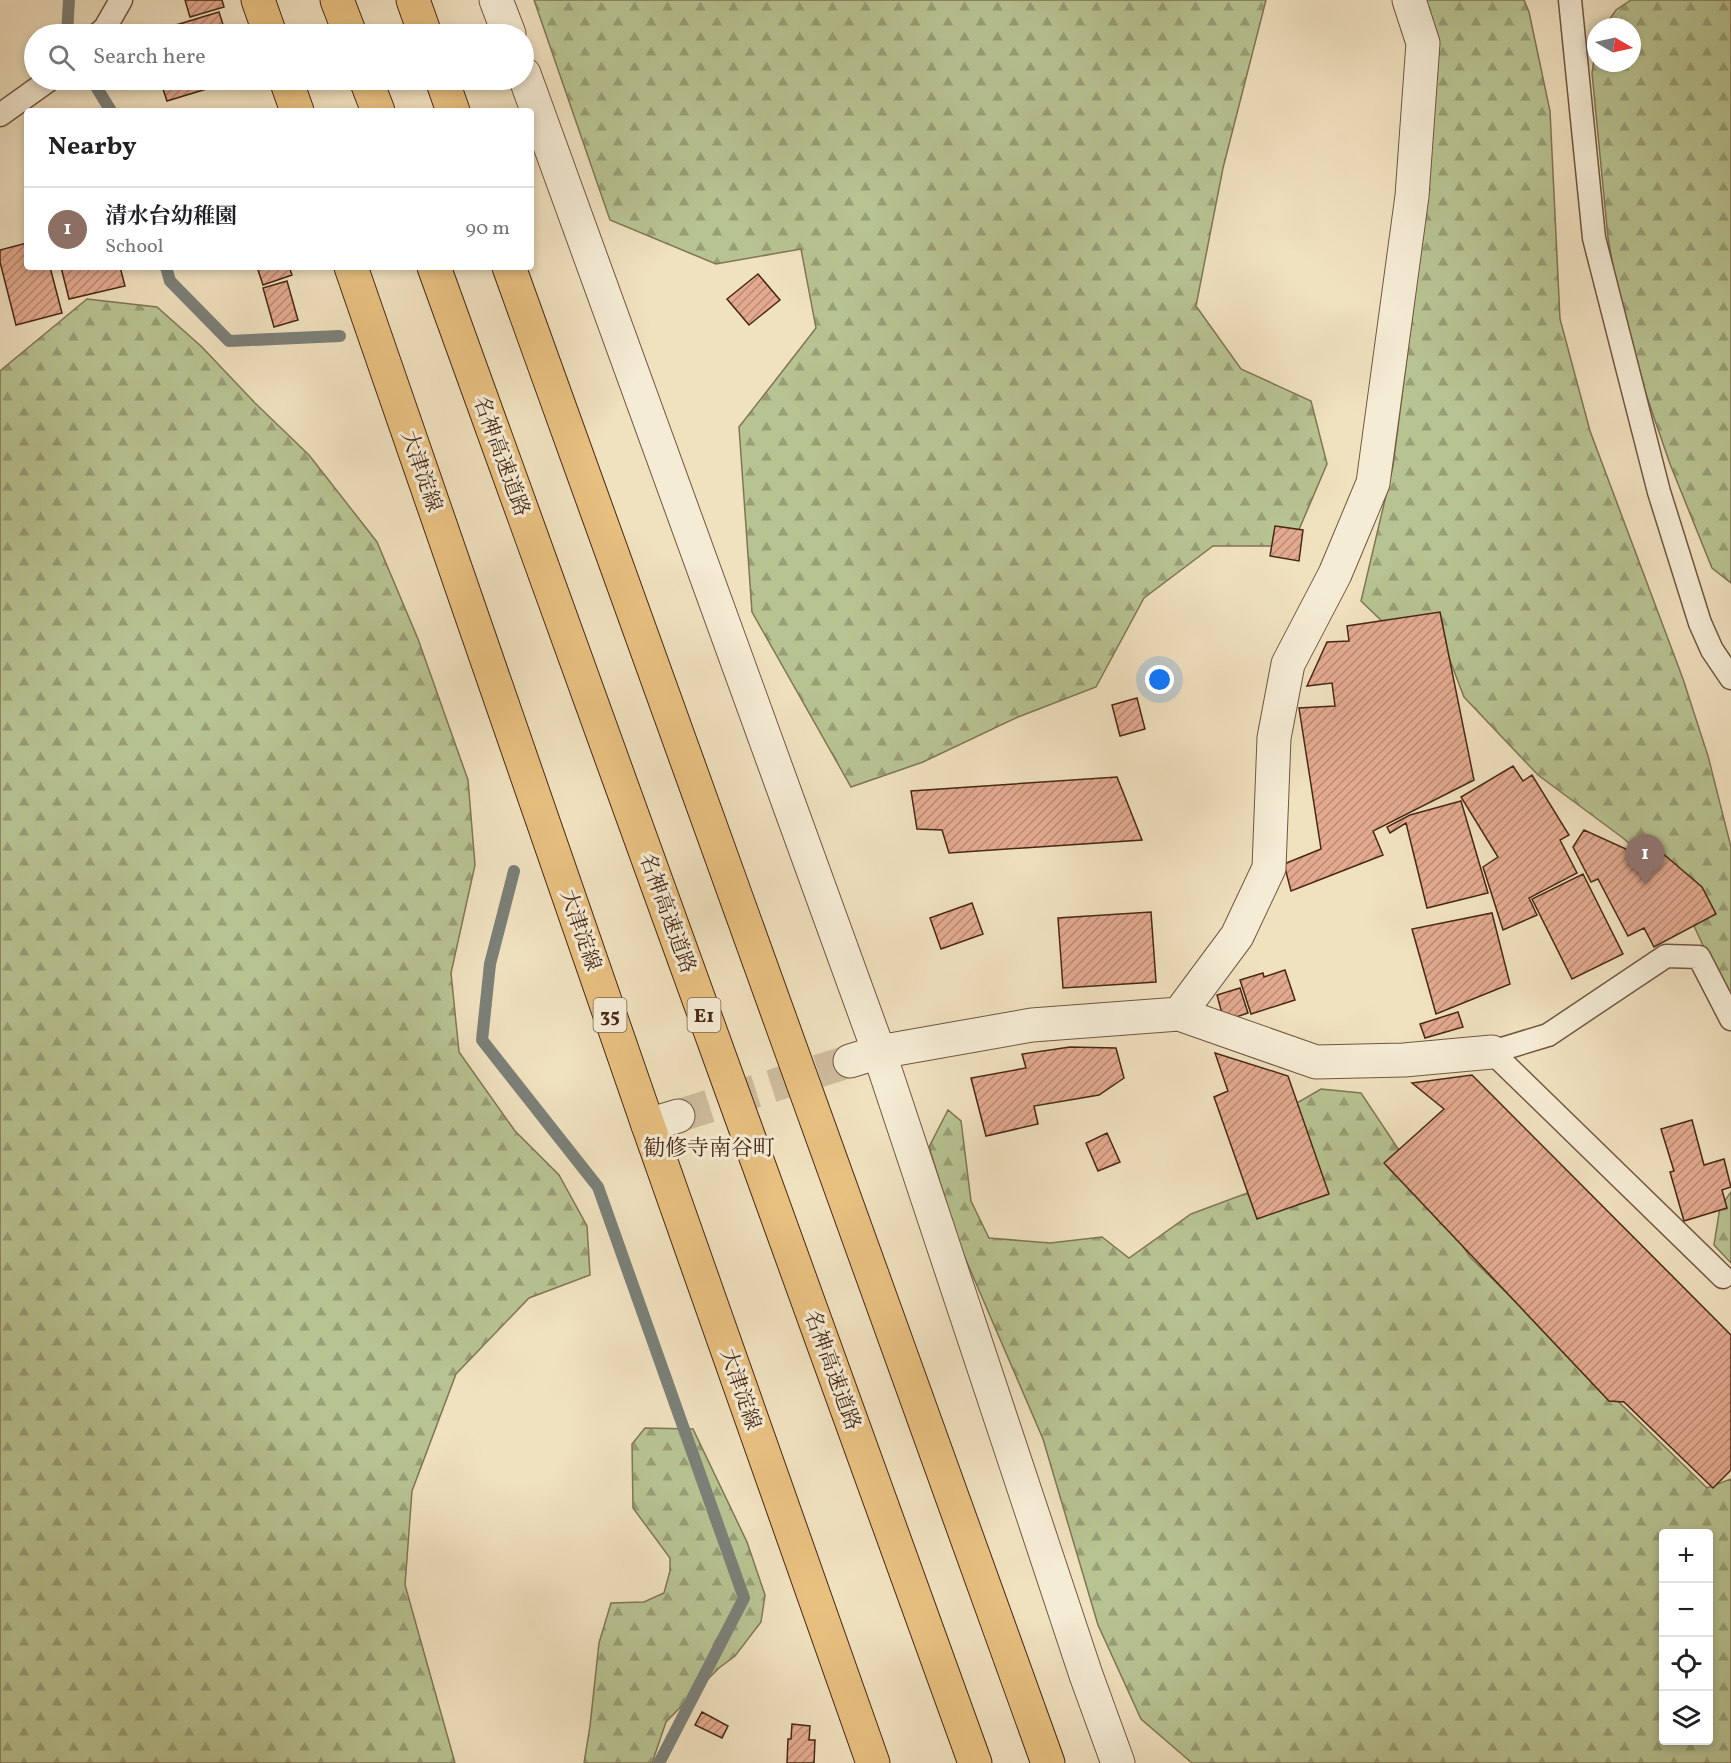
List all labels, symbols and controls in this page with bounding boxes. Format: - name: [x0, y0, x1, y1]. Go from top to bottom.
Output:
- north arrow: [1587, 18, 1641, 72]
- search box: [24, 24, 534, 90]
- icon: search: [45, 41, 78, 74]
- text: Search here: [93, 42, 206, 73]
- text: Nearby: [48, 129, 137, 165]
- text: 清水台幼稚園: [105, 202, 237, 233]
- text: 1: [63, 215, 72, 243]
- text: 90 m: [466, 215, 510, 243]
- text: School: [105, 233, 163, 261]
- street label: 名神高速道路: [465, 392, 536, 521]
- street label: 大津淀線: [393, 427, 448, 516]
- your location: [1145, 665, 1174, 694]
- pin: 1: [1626, 834, 1664, 884]
- street label: 名神高速道路: [631, 849, 702, 978]
- street label: 大津淀線: [552, 886, 607, 975]
- road number: 35: [594, 998, 626, 1032]
- road number: E1: [688, 998, 720, 1032]
- district label: 勧修寺南谷町: [643, 1134, 775, 1165]
- street label: 名神高速道路: [796, 1306, 867, 1435]
- street label: 大津淀線: [712, 1345, 767, 1434]
- map controls: [1659, 1529, 1713, 1745]
- button: +: [1659, 1529, 1713, 1583]
- button: −: [1659, 1583, 1713, 1637]
- button: locate: [1659, 1637, 1713, 1691]
- button: layers: [1659, 1691, 1713, 1745]

